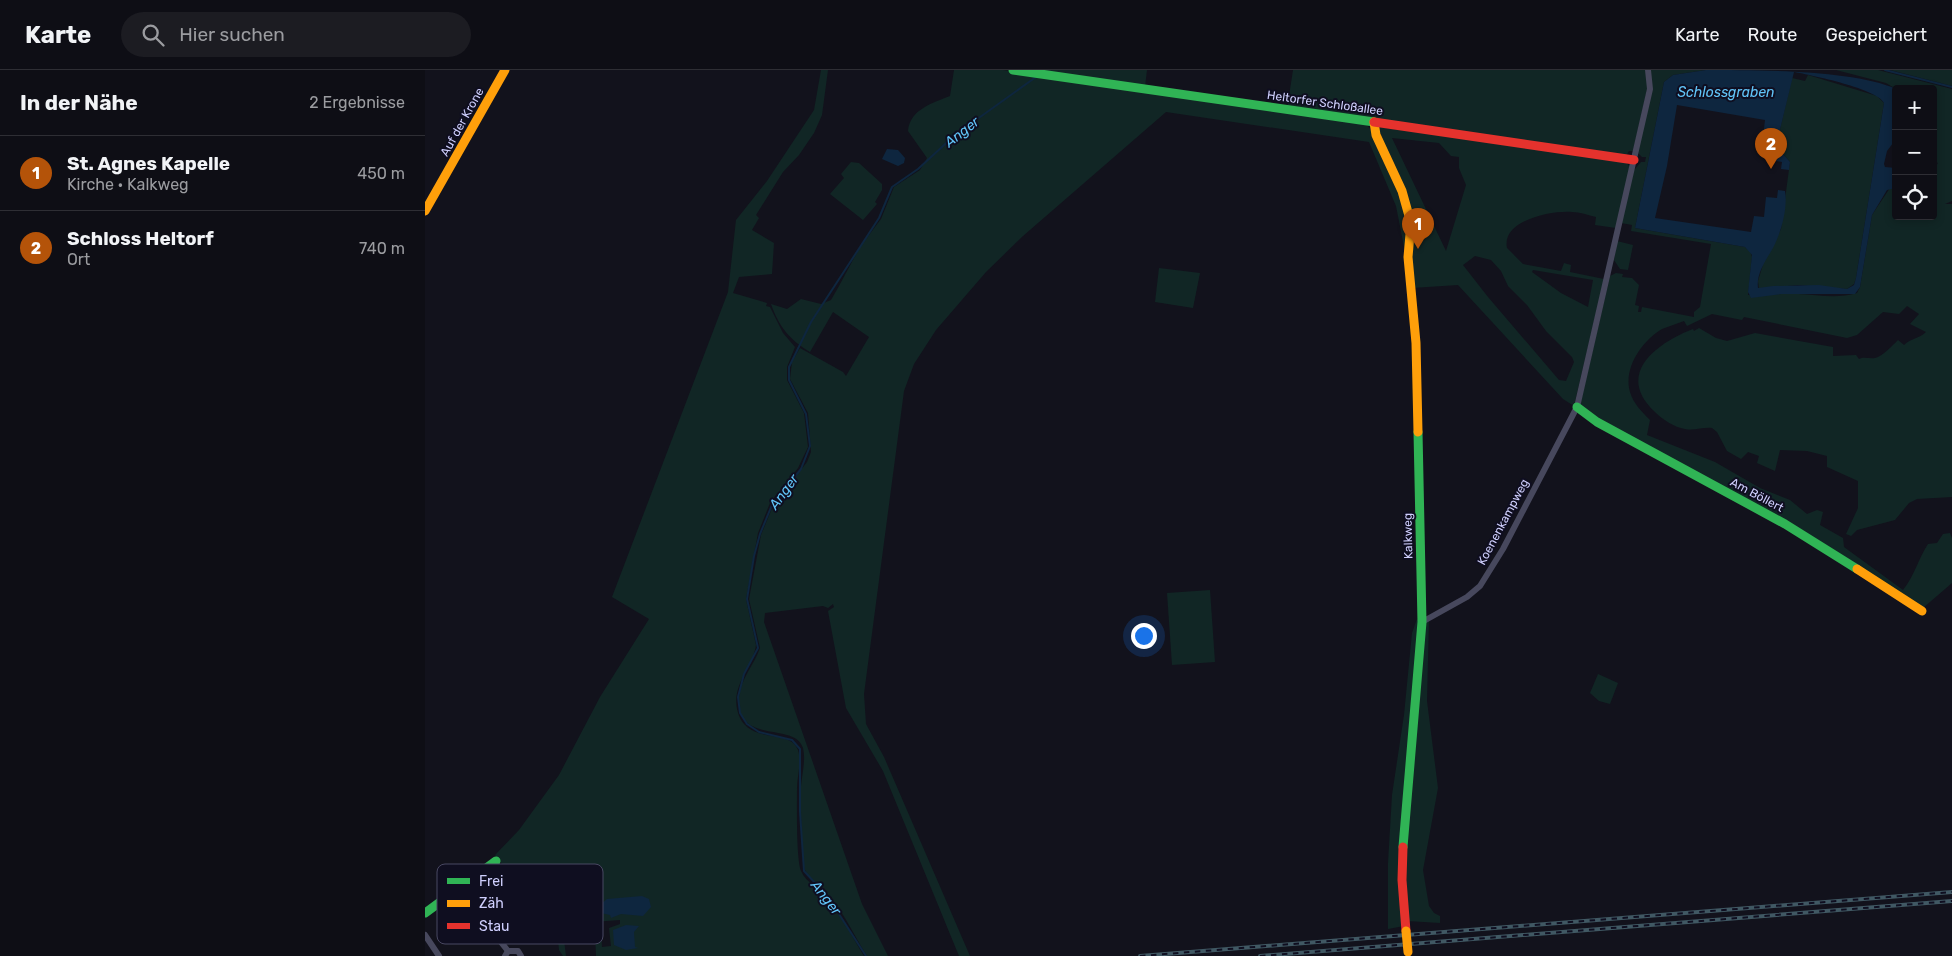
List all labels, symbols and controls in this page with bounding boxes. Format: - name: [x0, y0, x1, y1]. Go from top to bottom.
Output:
- search box: [121, 12, 471, 57]
- text: Karte: [25, 21, 91, 49]
- icon: search: [139, 21, 167, 49]
- text: Hier suchen: [179, 23, 285, 46]
- text: Karte: [1675, 24, 1719, 46]
- text: Route: [1747, 24, 1797, 46]
- text: Gespeichert: [1825, 24, 1927, 46]
- water label: Schlossgraben: [1677, 84, 1775, 101]
- street label: Auf der Krone: [437, 85, 487, 159]
- map controls: [1892, 85, 1937, 220]
- button: +: [1892, 85, 1937, 130]
- street label: Heltorfer Schloßallee: [1266, 88, 1384, 118]
- text: In der Nähe: [20, 90, 138, 115]
- text: 2 Ergebnisse: [309, 93, 405, 112]
- water label: Anger: [940, 113, 983, 151]
- pin: 2: [1755, 128, 1787, 169]
- button: −: [1892, 130, 1937, 175]
- text: St. Agnes Kapelle: [67, 152, 230, 175]
- text: 1: [32, 164, 40, 183]
- text: 450 m: [357, 164, 405, 183]
- text: Kirche · Kalkweg: [67, 175, 189, 194]
- button: locate: [1892, 175, 1937, 220]
- pin: 1: [1402, 208, 1434, 249]
- text: Schloss Heltorf: [67, 227, 214, 250]
- text: 2: [31, 239, 41, 258]
- text: 740 m: [359, 239, 405, 258]
- text: Ort: [67, 250, 90, 269]
- water label: Anger: [765, 471, 803, 514]
- street label: Am Böllert: [1728, 475, 1786, 515]
- street label: Koenenkampweg: [1474, 477, 1532, 567]
- street label: Kalkweg: [1401, 513, 1415, 559]
- your location: [1131, 623, 1157, 649]
- legend: [437, 864, 603, 944]
- text: Frei: [479, 873, 503, 890]
- water label: Anger: [807, 876, 845, 919]
- text: Zäh: [479, 895, 504, 912]
- text: Stau: [479, 918, 509, 935]

